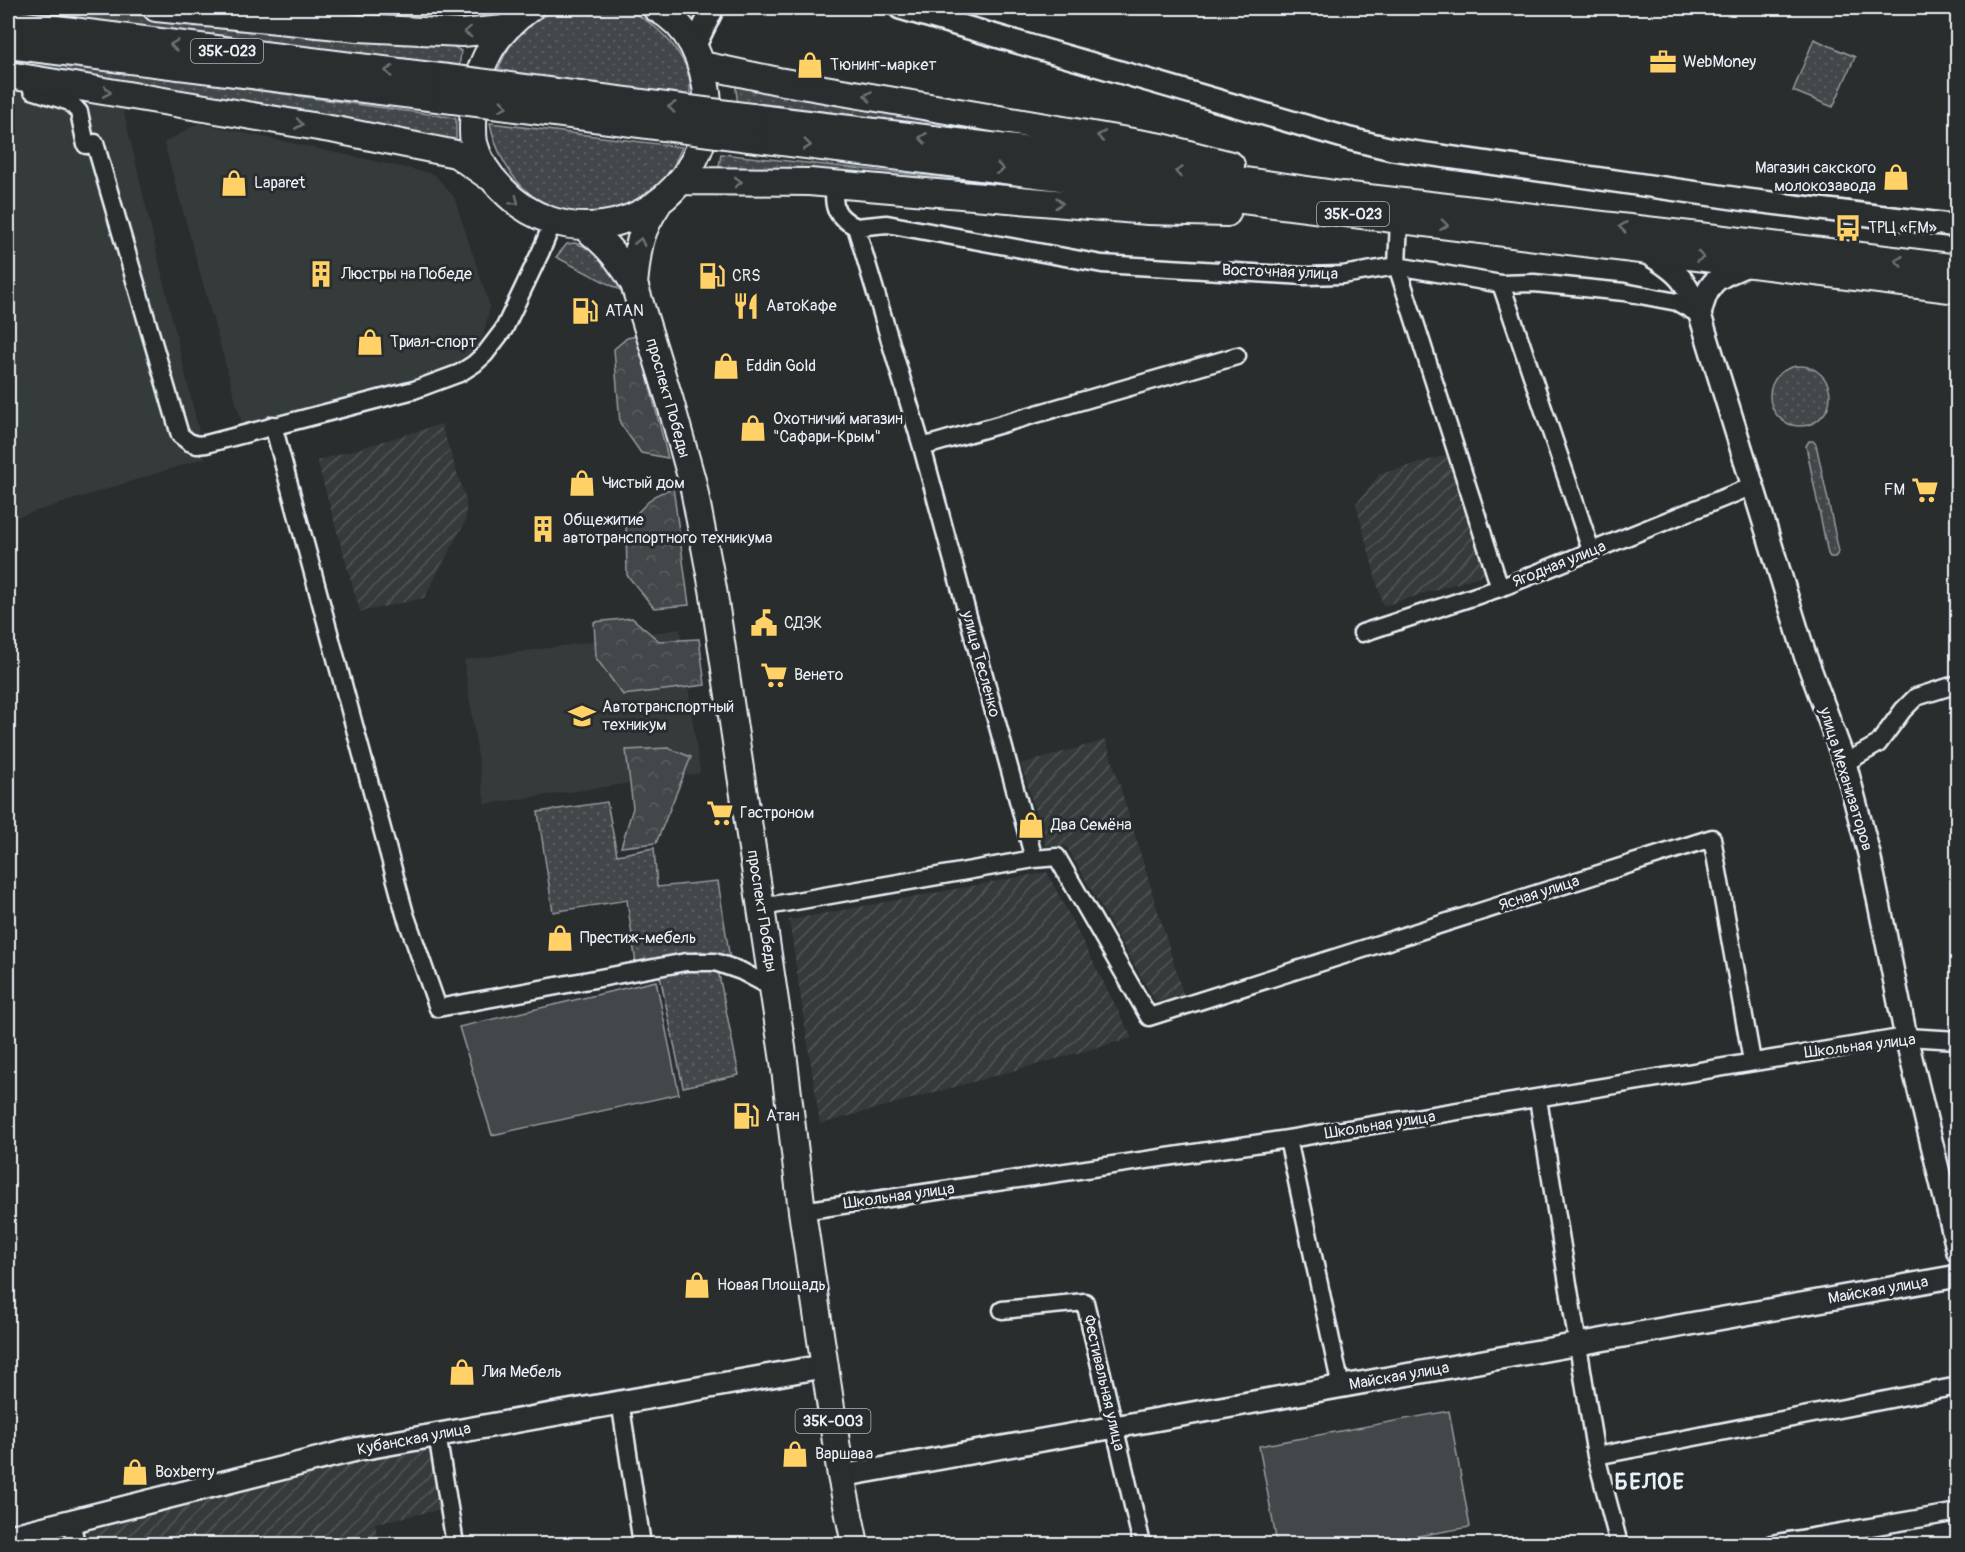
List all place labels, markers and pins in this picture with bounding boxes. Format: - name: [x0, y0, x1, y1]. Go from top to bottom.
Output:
- office icon: WebMoney: [1648, 47, 1678, 77]
- shop icon: Тюнинг-маркет: [795, 50, 825, 80]
- place label: WebMoney: [1683, 52, 1756, 72]
- place label: Тюнинг-маркет: [830, 55, 936, 75]
- place label: Магазин сакского молокозавода: [1755, 158, 1876, 196]
- shop icon: Магазин сакского молокозавода: [1881, 162, 1911, 192]
- shop icon: Laparet: [219, 168, 249, 198]
- place label: Laparet: [254, 173, 306, 193]
- bus stop icon: ТРЦ «FM»: [1833, 213, 1863, 243]
- place label: ТРЦ «FM»: [1868, 218, 1937, 238]
- building icon: Люстры на Победе: [306, 259, 336, 289]
- fuel station icon: CRS: [697, 261, 727, 291]
- place label: Люстры на Победе: [340, 264, 472, 284]
- place label: CRS: [732, 266, 760, 286]
- restaurant icon: АвтоКафе: [731, 291, 761, 321]
- fuel station icon: ATAN: [570, 296, 600, 326]
- place label: АвтоКафе: [766, 296, 837, 316]
- place label: ATAN: [605, 301, 644, 321]
- shop icon: Триал-спорт: [355, 327, 385, 357]
- place label: Триал-спорт: [390, 332, 477, 352]
- shop icon: Eddin Gold: [711, 351, 741, 381]
- place label: Eddin Gold: [746, 356, 816, 376]
- place label: Охотничий магазин "Сафари-Крым": [773, 409, 903, 447]
- shop icon: Охотничий магазин "Сафари-Крым": [738, 413, 768, 443]
- shop icon: Чистый дом: [567, 468, 597, 498]
- place label: Чистый дом: [602, 473, 685, 493]
- supermarket icon: FM: [1910, 475, 1940, 505]
- place label: FM: [1884, 480, 1905, 500]
- place label: Общежитие автотранспортного техникума: [563, 510, 773, 548]
- building icon: Общежитие автотранспортного техникума: [528, 514, 558, 544]
- public building icon: СДЭК: [749, 608, 779, 638]
- place label: СДЭК: [784, 613, 822, 633]
- supermarket icon: Венето: [759, 660, 789, 690]
- place label: Венето: [794, 665, 844, 685]
- place label: Автотранспортный техникум: [602, 697, 734, 735]
- school or university icon: Автотранспортный техникум: [567, 701, 597, 731]
- supermarket icon: Гастроном: [705, 798, 735, 828]
- place label: Гастроном: [740, 803, 814, 823]
- shop icon: Два Семёна: [1016, 810, 1046, 840]
- place label: Два Семёна: [1050, 815, 1132, 835]
- shop icon: Престиж-мебель: [545, 923, 575, 953]
- place label: Престиж-мебель: [580, 928, 696, 948]
- fuel station icon: Атан: [731, 1101, 761, 1131]
- place label: Атан: [766, 1106, 800, 1126]
- shop icon: Новая Площадь: [682, 1270, 712, 1300]
- place label: Новая Площадь: [717, 1275, 826, 1295]
- shop icon: Лия Мебель: [447, 1357, 477, 1387]
- place label: Лия Мебель: [481, 1362, 562, 1382]
- shop icon: Варшава: [780, 1439, 810, 1469]
- place label: Варшава: [815, 1444, 873, 1464]
- shop icon: Boxberry: [120, 1457, 150, 1487]
- place label: Boxberry: [155, 1462, 215, 1482]

